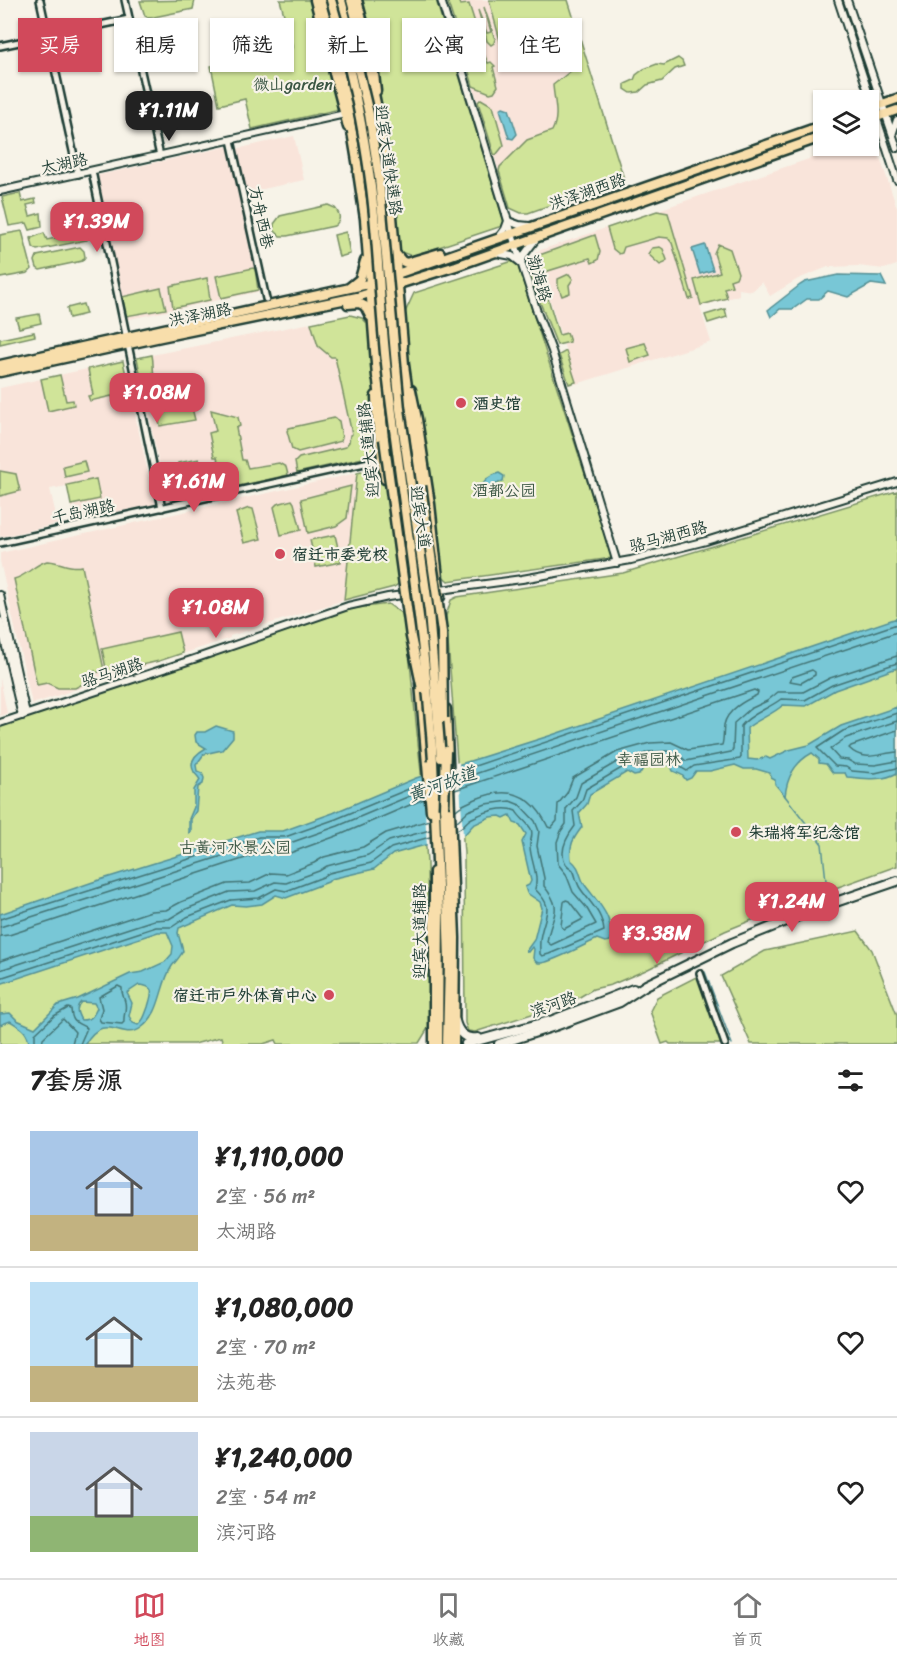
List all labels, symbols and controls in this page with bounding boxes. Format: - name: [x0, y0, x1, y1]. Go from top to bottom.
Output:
- chip: 买房: [18, 18, 102, 72]
- chip: 租房: [114, 18, 198, 72]
- chip: 筛选: [210, 18, 294, 72]
- chip: 新上: [306, 18, 390, 72]
- chip: 公寓: [402, 18, 486, 72]
- chip: 住宅: [498, 18, 582, 72]
- park label: 微山garden: [253, 70, 333, 99]
- map controls: [813, 90, 879, 156]
- button: layers: [813, 90, 879, 156]
- pin: ¥1.11M: [120, 91, 218, 142]
- text: ¥1.11M: [139, 93, 199, 128]
- street label: 迎宾大道快速路: [366, 103, 411, 218]
- street label: 太湖路: [38, 144, 91, 183]
- street label: 洪泽湖西路: [545, 165, 630, 218]
- street label: 方舟西巷: [241, 183, 282, 251]
- pin: ¥1.39M: [48, 202, 146, 253]
- text: ¥1.39M: [64, 204, 130, 239]
- street label: 渤海路: [519, 251, 560, 305]
- street label: 洪泽湖路: [166, 294, 234, 335]
- pin: ¥1.08M: [108, 373, 206, 424]
- text: ¥1.08M: [124, 375, 190, 410]
- place label: 酒史馆: [473, 389, 521, 418]
- marker: 酒史馆: [454, 396, 468, 410]
- street label: 迎宾大道辅路: [349, 401, 388, 499]
- pin: ¥1.61M: [145, 462, 243, 513]
- text: ¥1.61M: [163, 464, 225, 499]
- park label: 酒都公园: [472, 476, 536, 505]
- street label: 迎宾大道: [402, 483, 439, 551]
- street label: 千岛湖路: [49, 491, 117, 532]
- street label: 骆马湖西路: [626, 512, 711, 561]
- place label: 宿迁市委党校: [292, 540, 388, 569]
- marker: 宿迁市委党校: [273, 547, 287, 561]
- pin: ¥1.08M: [167, 588, 265, 639]
- text: ¥1.08M: [183, 590, 249, 625]
- street label: 骆马湖路: [77, 649, 147, 696]
- park label: 幸福园林: [617, 745, 681, 774]
- water label: 黄河故道: [403, 756, 483, 811]
- place label: 朱瑞将军纪念馆: [748, 818, 860, 847]
- marker: 朱瑞将军纪念馆: [729, 825, 743, 839]
- park label: 古黄河水景公园: [179, 833, 291, 862]
- pin: ¥1.24M: [743, 882, 841, 933]
- street label: 迎宾大道辅路: [405, 883, 434, 979]
- text: ¥1.24M: [759, 884, 825, 919]
- pin: ¥3.38M: [608, 914, 706, 965]
- text: ¥3.38M: [623, 916, 691, 951]
- place label: 宿迁市户外体育中心: [173, 981, 317, 1010]
- street label: 滨河路: [526, 983, 581, 1026]
- marker: 宿迁市户外体育中心: [322, 988, 336, 1002]
- text: 7套房源: [30, 1057, 123, 1103]
- icon: filters: [834, 1064, 867, 1097]
- text: ¥1,110,000: [216, 1133, 344, 1179]
- icon: home: [78, 1155, 150, 1227]
- icon: heart: [834, 1175, 867, 1208]
- text: 2室 · 56 m²: [216, 1179, 315, 1214]
- text: 太湖路: [216, 1214, 276, 1249]
- text: ¥1,080,000: [216, 1284, 353, 1330]
- icon: home: [78, 1306, 150, 1378]
- icon: heart: [834, 1326, 867, 1359]
- text: 2室 · 70 m²: [216, 1330, 316, 1365]
- text: 法苑巷: [216, 1365, 276, 1400]
- text: ¥1,240,000: [216, 1434, 353, 1480]
- icon: home: [78, 1456, 150, 1528]
- icon: heart: [834, 1476, 867, 1509]
- text: 2室 · 54 m²: [216, 1480, 316, 1515]
- text: 滨河路: [216, 1515, 276, 1550]
- tab: 地图: [133, 1589, 166, 1654]
- tab: 收藏: [432, 1589, 465, 1654]
- tab: 首页: [731, 1589, 764, 1654]

